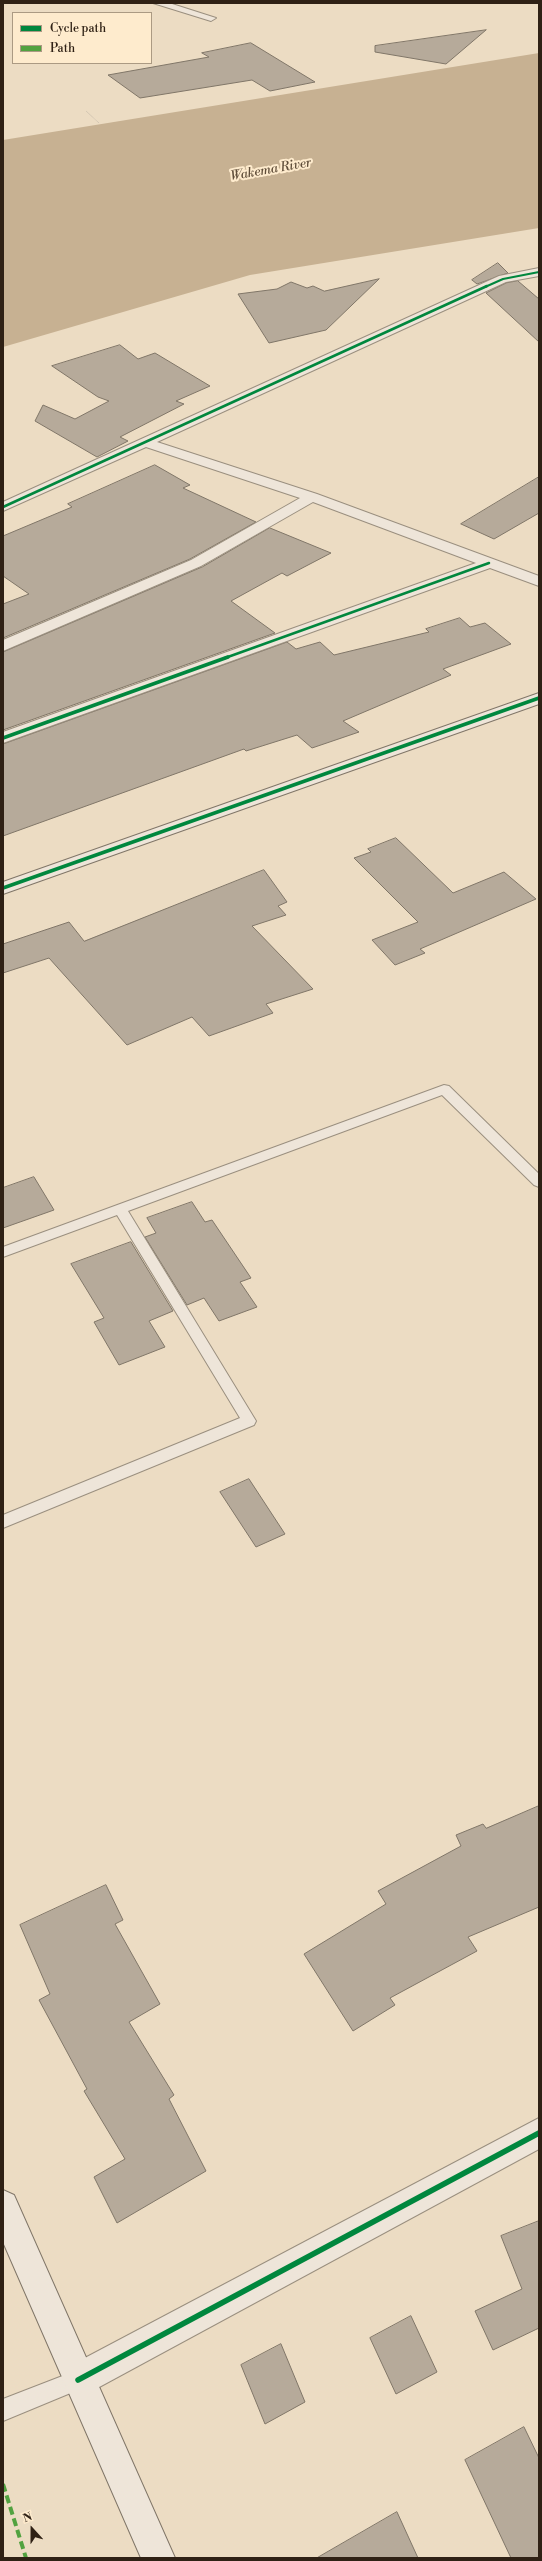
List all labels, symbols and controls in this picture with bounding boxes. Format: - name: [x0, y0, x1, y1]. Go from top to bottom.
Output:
- legend: [12, 12, 152, 64]
- text: Cycle path: [50, 21, 106, 36]
- text: Path: [50, 41, 75, 56]
- water label: Wakema River: [229, 155, 313, 185]
- north arrow: [12, 2509, 52, 2549]
- text: N: [21, 2510, 34, 2526]

